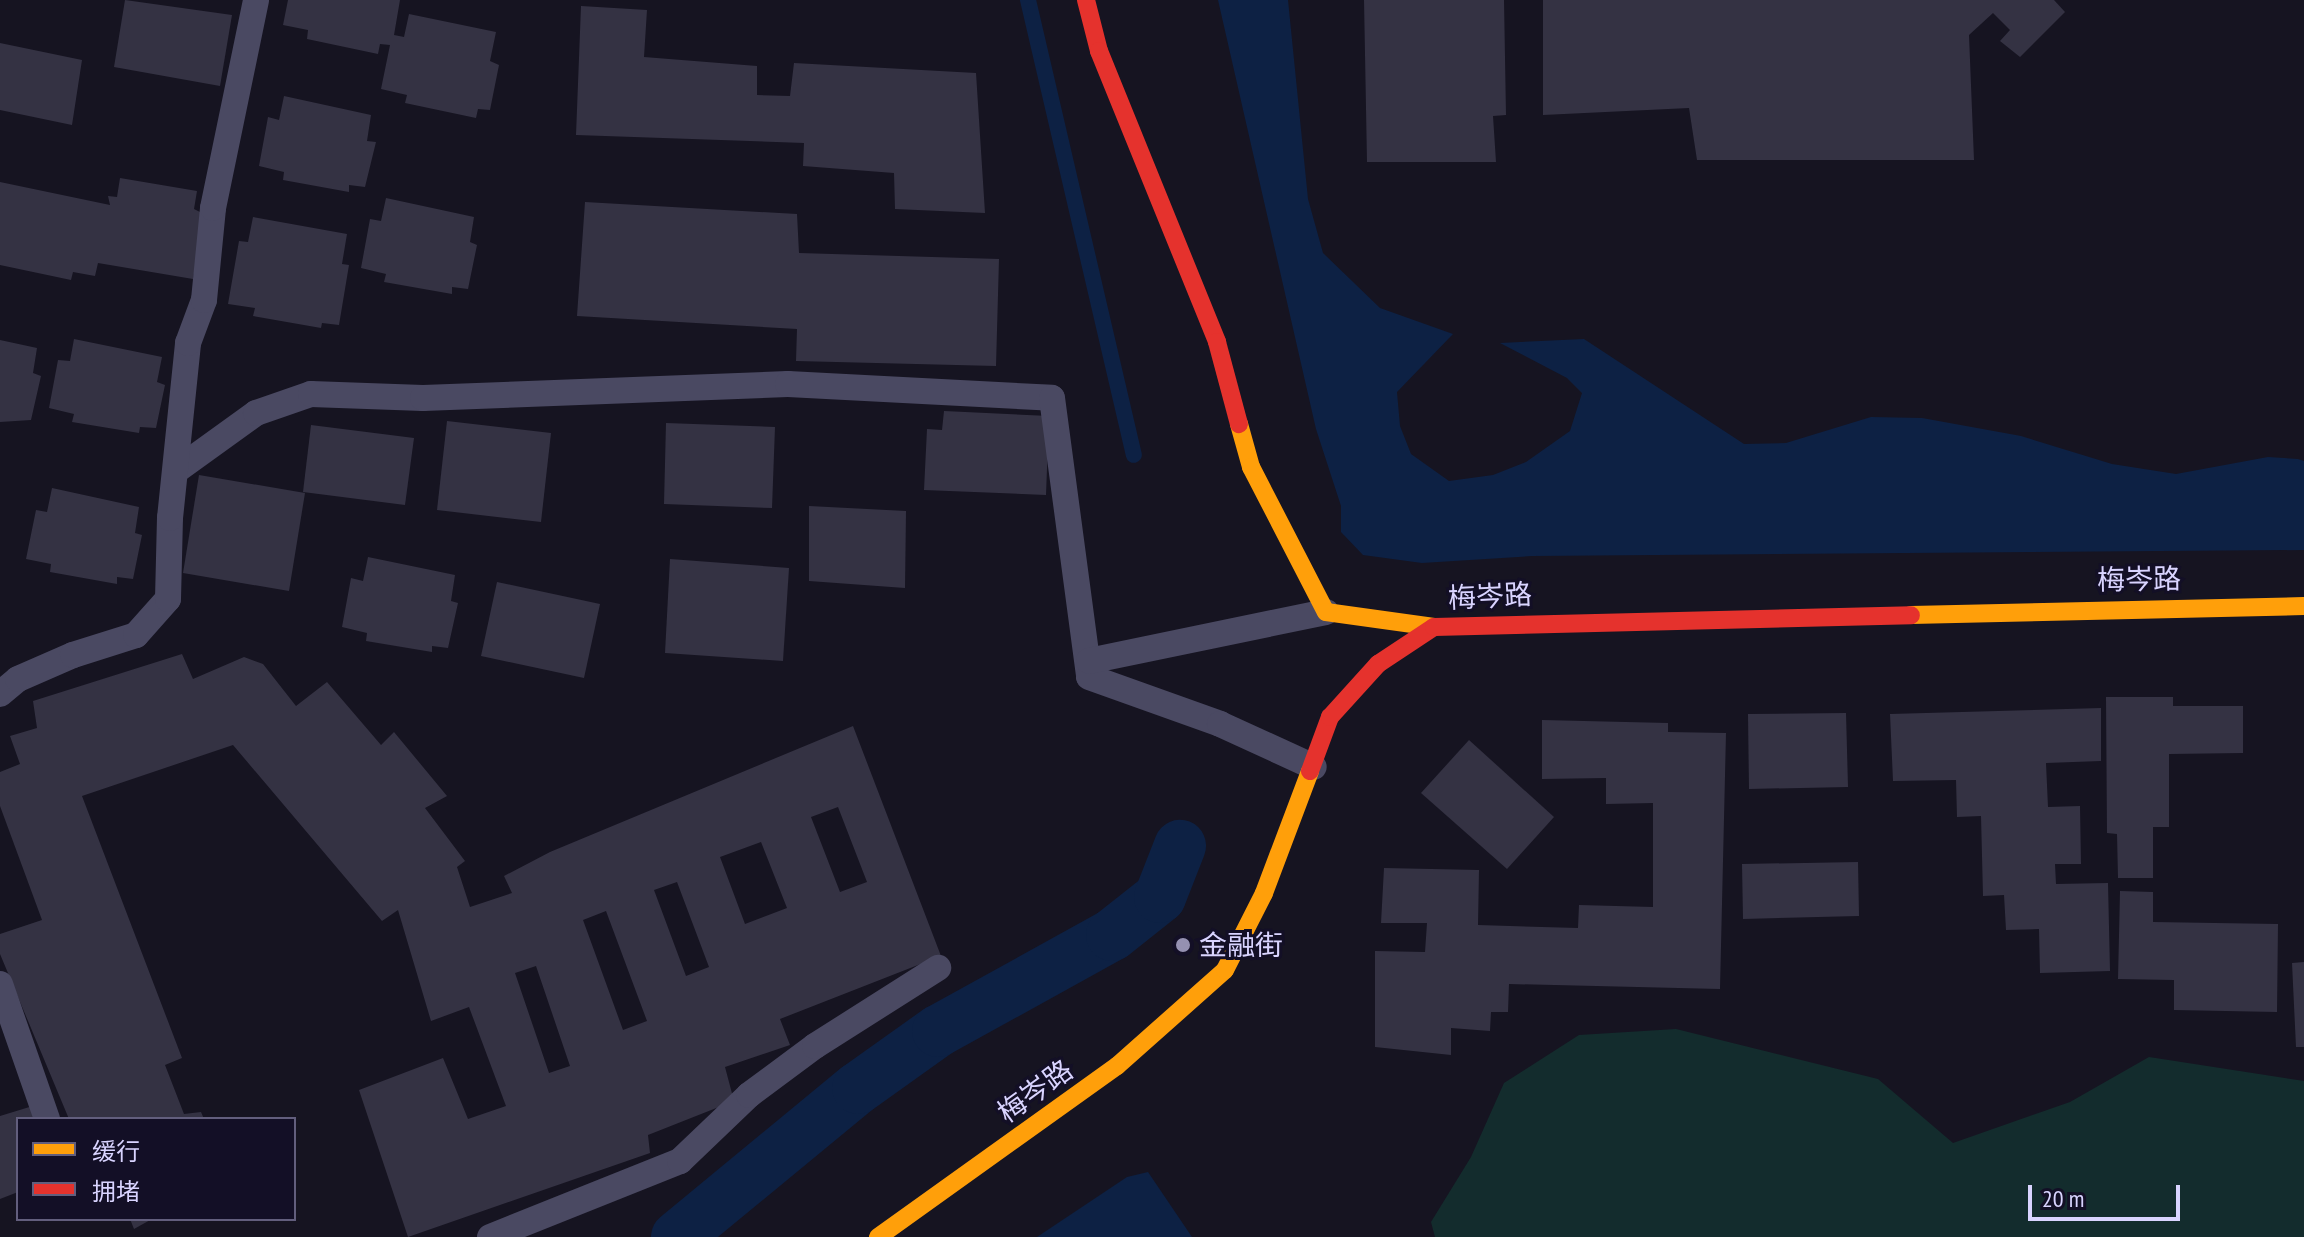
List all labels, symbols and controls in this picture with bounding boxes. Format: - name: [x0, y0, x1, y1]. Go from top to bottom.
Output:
- street label: 梅岑路: [2097, 561, 2181, 597]
- street label: 梅岑路: [1447, 577, 1533, 615]
- place label: 金融街: [1199, 928, 1283, 962]
- marker: 金融街: [1174, 936, 1192, 954]
- street label: 梅岑路: [991, 1053, 1079, 1129]
- legend: [16, 1117, 296, 1221]
- text: 缓行: [92, 1136, 140, 1167]
- scale bar: [2032, 1169, 2184, 1219]
- text: 拥堵: [92, 1176, 140, 1207]
- text: 20 m: [2042, 1183, 2084, 1214]

